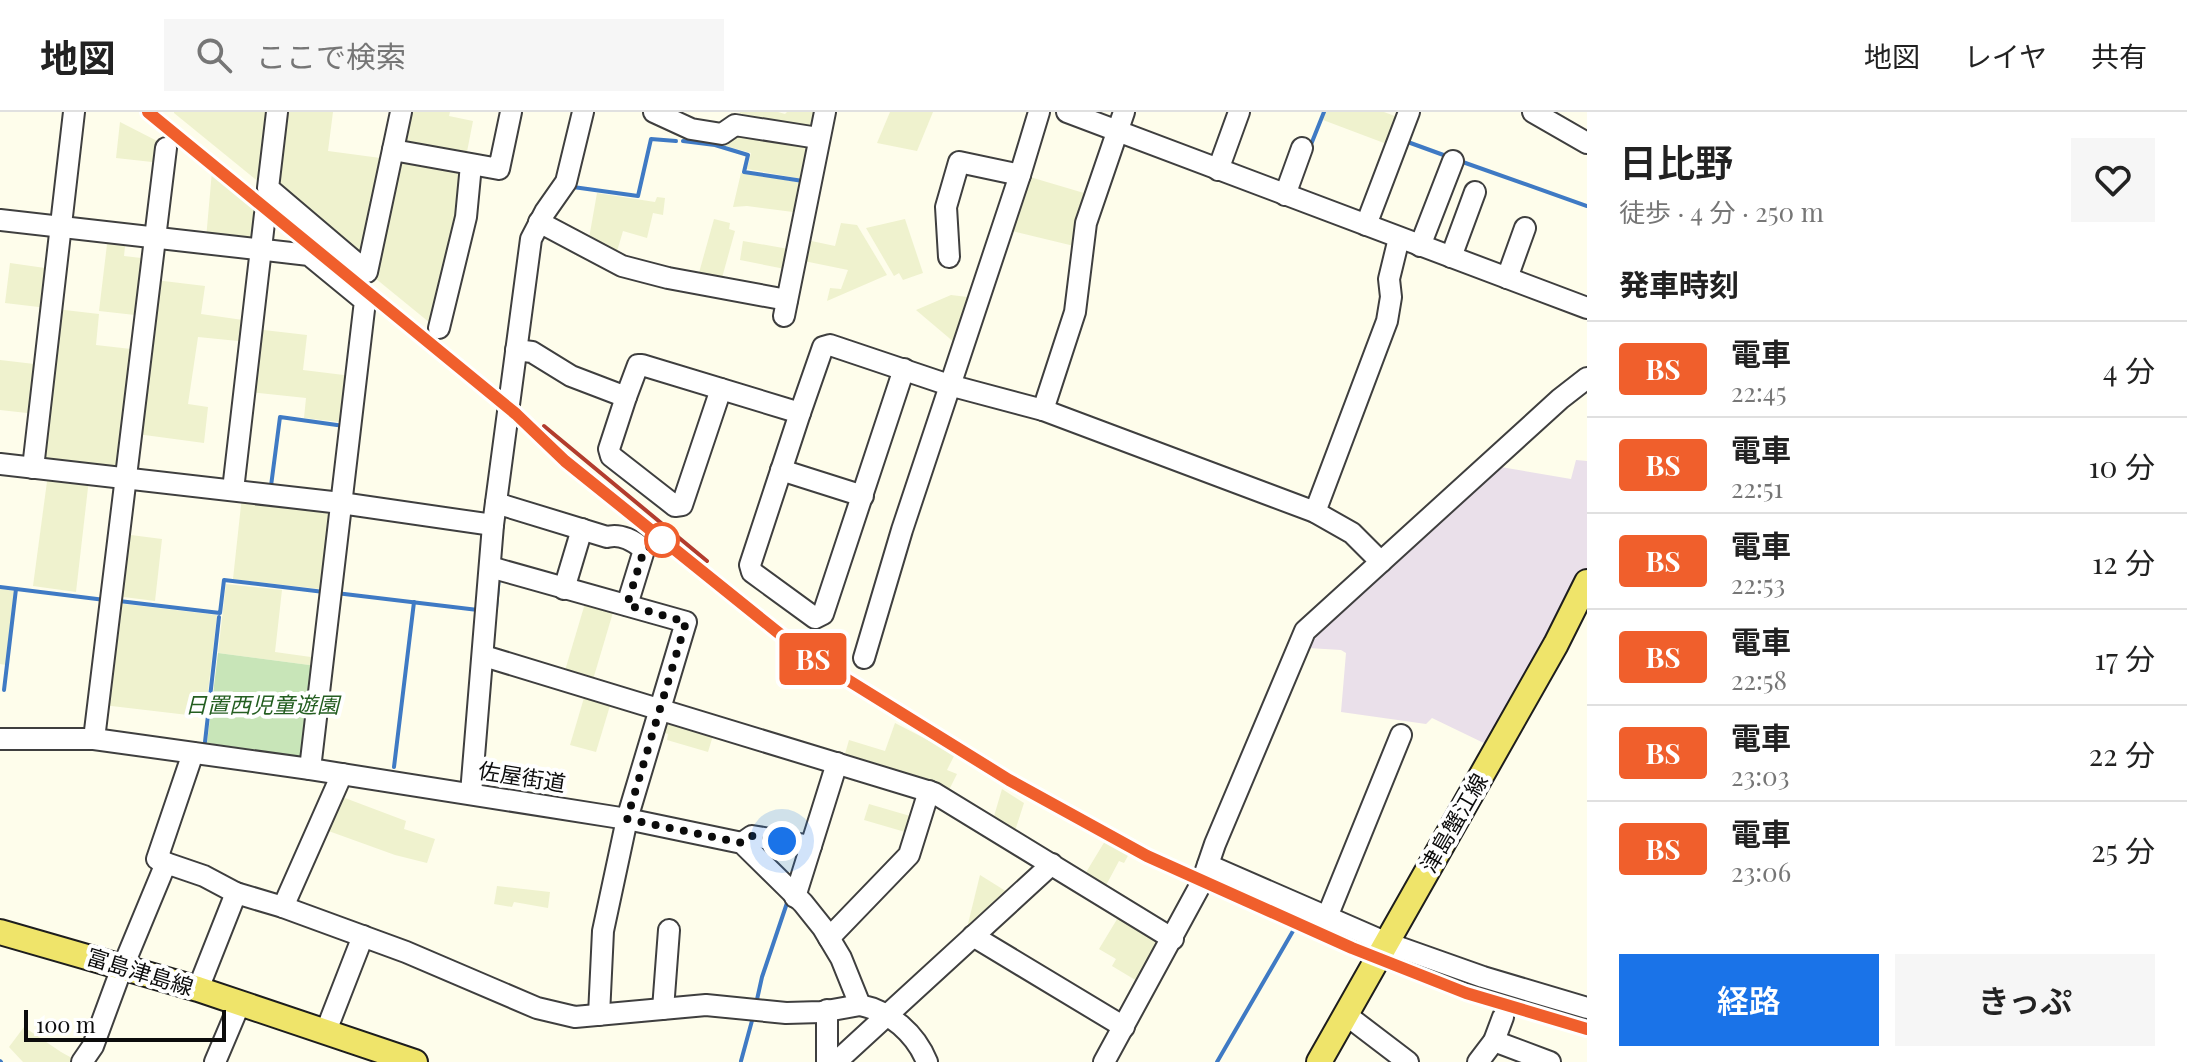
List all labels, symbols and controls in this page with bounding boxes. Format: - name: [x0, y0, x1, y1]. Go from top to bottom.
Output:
- search box: [164, 19, 724, 91]
- text: 地図: [40, 31, 116, 82]
- icon: search: [192, 33, 236, 77]
- text: ここで検索: [256, 36, 406, 76]
- text: 地図: [1864, 37, 1920, 74]
- text: レイヤ: [1964, 37, 2047, 74]
- text: 共有: [2091, 37, 2147, 74]
- text: 日比野: [1619, 136, 1733, 187]
- button: heart: [2071, 138, 2155, 222]
- text: 徒歩 · 4 分 · 250 m: [1619, 194, 1824, 229]
- text: 発車時刻: [1619, 264, 1739, 304]
- text: 電車: [1731, 333, 1791, 373]
- text: BS: [1645, 350, 1681, 387]
- text: 4 分: [2103, 350, 2155, 390]
- text: 22:45: [1731, 374, 1786, 409]
- text: 電車: [1731, 429, 1791, 469]
- text: BS: [1645, 446, 1681, 483]
- text: 10 分: [2088, 446, 2155, 486]
- text: 22:51: [1731, 470, 1783, 505]
- unlabelled marker: [645, 523, 679, 557]
- text: 電車: [1731, 525, 1791, 565]
- text: BS: [1645, 542, 1681, 579]
- text: 12 分: [2092, 542, 2155, 582]
- text: 22:53: [1731, 566, 1785, 601]
- text: 電車: [1731, 621, 1791, 661]
- line badge: BS: [777, 633, 849, 685]
- text: BS: [1645, 638, 1681, 675]
- text: 17 分: [2095, 638, 2155, 678]
- text: BS: [795, 640, 831, 677]
- text: 22:58: [1731, 662, 1787, 697]
- park label: 日置西児童遊園: [185, 689, 342, 719]
- text: 電車: [1731, 717, 1791, 757]
- text: BS: [1645, 734, 1681, 771]
- text: 22 分: [2089, 734, 2155, 774]
- street label: 佐屋街道: [476, 754, 568, 798]
- text: 23:03: [1731, 758, 1789, 793]
- street label: 津島蟹江線: [1413, 767, 1494, 878]
- text: 電車: [1731, 813, 1791, 853]
- your location: [762, 821, 802, 861]
- text: BS: [1645, 830, 1681, 867]
- text: 25 分: [2091, 830, 2155, 870]
- text: 23:06: [1731, 854, 1791, 889]
- street label: 富島津島線: [83, 941, 197, 1001]
- button: 経路: [1619, 954, 1879, 1046]
- button: きっぷ: [1895, 954, 2155, 1046]
- scale bar: [24, 1006, 226, 1042]
- text: 100 m: [36, 1009, 96, 1039]

